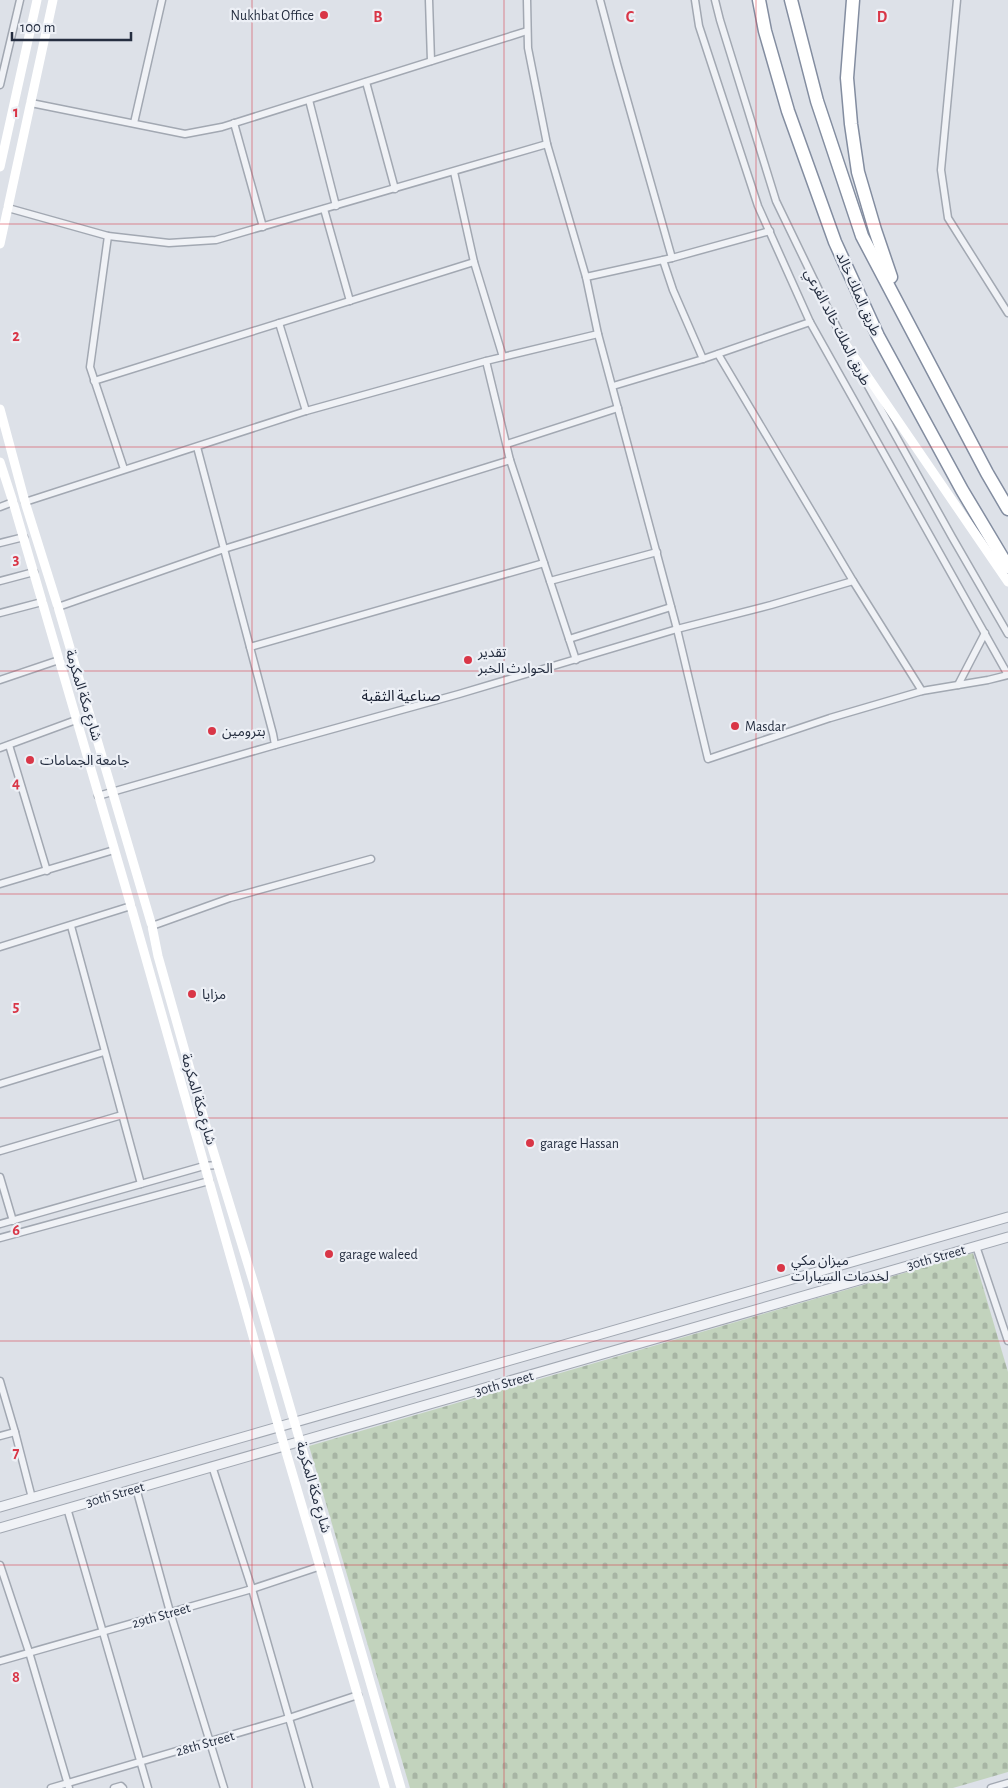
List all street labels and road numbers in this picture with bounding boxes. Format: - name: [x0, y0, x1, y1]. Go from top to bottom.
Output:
- street label: طريق الملك خالد: [831, 250, 883, 339]
- street label: طريق الملك خالد الفرعي: [799, 267, 873, 390]
- street label: شارع مكة المكرمة: [60, 648, 104, 743]
- street label: شارع مكة المكرمة: [175, 1052, 218, 1147]
- street label: 30th Street: [905, 1243, 968, 1273]
- street label: 30th Street: [473, 1369, 536, 1399]
- street label: شارع مكة المكرمة: [290, 1440, 333, 1535]
- street label: 30th Street: [84, 1480, 147, 1510]
- street label: 29th Street: [131, 1601, 193, 1631]
- street label: 28th Street: [174, 1729, 237, 1759]

